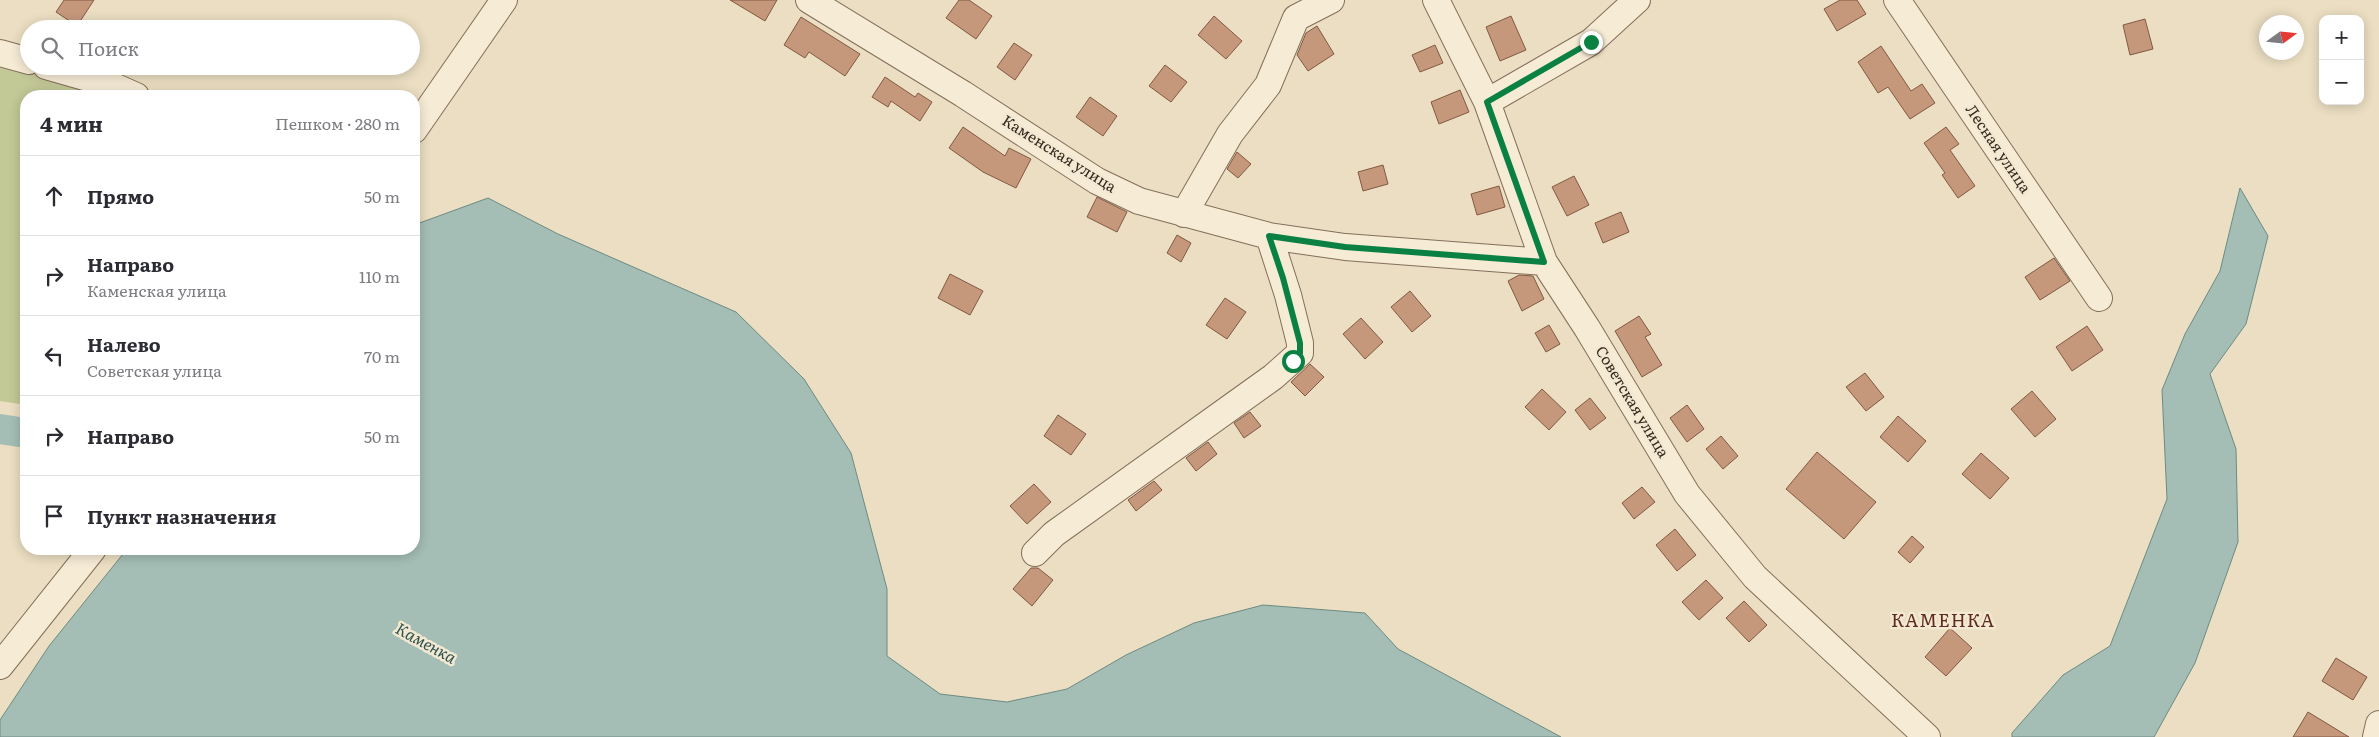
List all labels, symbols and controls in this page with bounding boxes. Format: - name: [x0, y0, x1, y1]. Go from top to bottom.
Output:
- north arrow: [2259, 15, 2304, 60]
- map controls: [2319, 15, 2364, 105]
- button: +: [2319, 15, 2364, 60]
- search box: [20, 20, 420, 75]
- route end: [1580, 31, 1603, 54]
- icon: search: [38, 34, 66, 62]
- text: Поиск: [78, 34, 139, 62]
- button: −: [2319, 60, 2364, 105]
- street label: Лесная улица: [1961, 99, 2038, 198]
- text: 4 мин: [40, 107, 103, 138]
- street label: Каменская улица: [998, 108, 1122, 198]
- text: Пешком · 280 m: [275, 111, 400, 135]
- icon: ahead: [40, 182, 68, 210]
- text: Прямо: [87, 182, 154, 210]
- text: 50 m: [364, 184, 400, 208]
- text: Направо: [87, 250, 174, 278]
- icon: right: [40, 262, 68, 290]
- text: 110 m: [359, 264, 400, 288]
- text: Каменская улица: [87, 278, 227, 302]
- text: Налево: [87, 330, 161, 358]
- street label: Советская улица: [1591, 341, 1676, 462]
- icon: left: [40, 342, 68, 370]
- text: 70 m: [364, 344, 400, 368]
- route start: [1282, 350, 1305, 373]
- text: Советская улица: [87, 358, 222, 382]
- icon: right: [40, 422, 68, 450]
- text: Направо: [87, 422, 174, 450]
- text: 50 m: [364, 424, 400, 448]
- icon: arrive: [40, 502, 68, 530]
- text: Пункт назначения: [87, 502, 276, 530]
- district label: КАМЕНКА: [1891, 606, 1995, 633]
- water label: Каменка: [392, 616, 462, 669]

